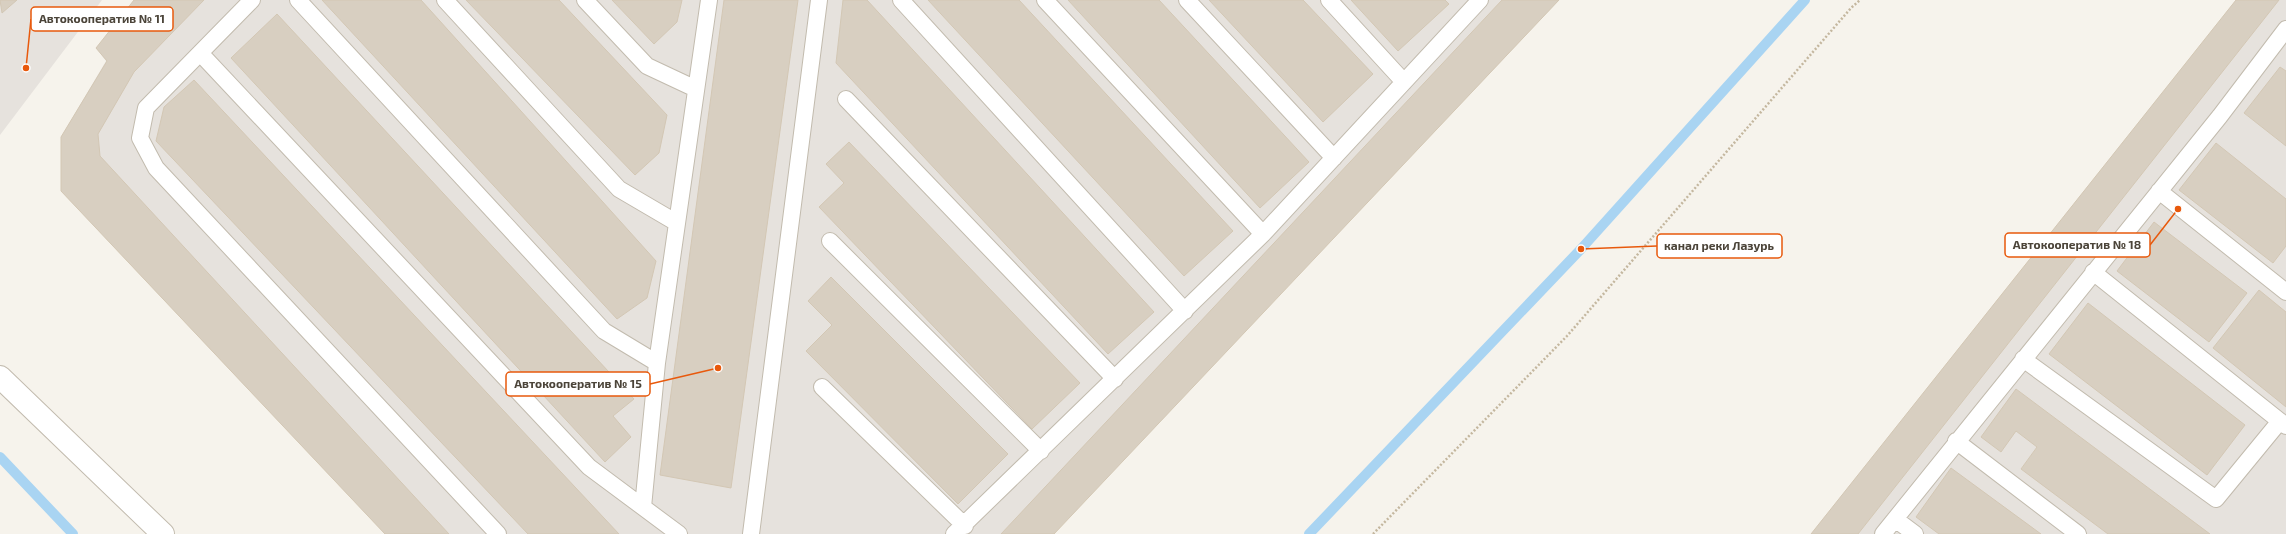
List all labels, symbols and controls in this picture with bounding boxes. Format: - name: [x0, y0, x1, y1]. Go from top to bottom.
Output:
- callout: Автокооператив № 11: [31, 7, 173, 31]
- text: Автокооператив № 11: [39, 11, 165, 25]
- callout: Автокооператив № 18: [2005, 233, 2150, 257]
- callout: канал реки Лазурь: [1657, 234, 1782, 258]
- text: Автокооператив № 18: [2013, 237, 2141, 251]
- text: канал реки Лазурь: [1664, 238, 1774, 252]
- callout: Автокооператив № 15: [506, 372, 650, 396]
- text: Автокооператив № 15: [514, 376, 642, 390]

